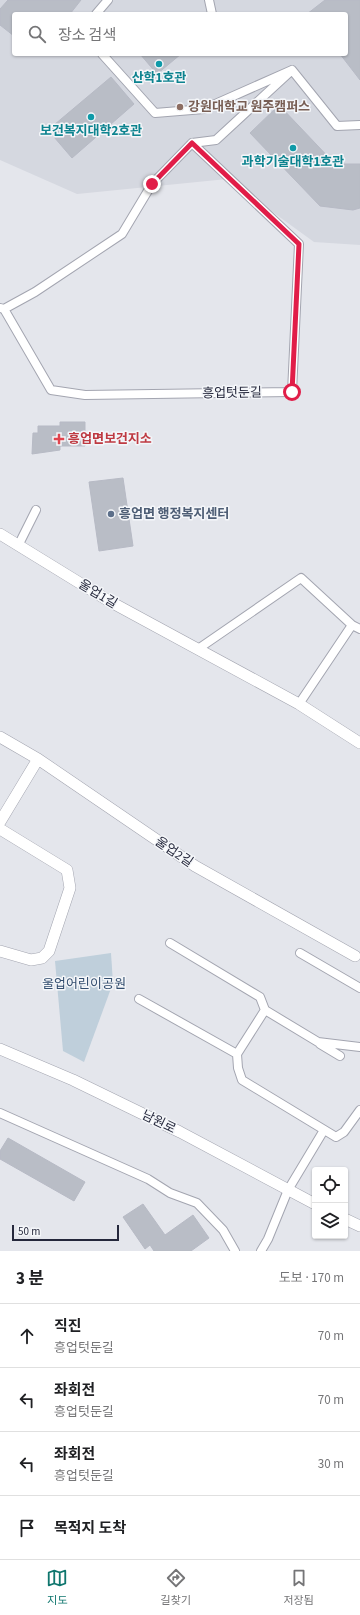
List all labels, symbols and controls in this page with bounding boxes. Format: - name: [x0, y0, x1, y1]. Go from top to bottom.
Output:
- search box: [12, 12, 348, 56]
- icon: search: [26, 23, 48, 45]
- text: 장소 검색: [58, 25, 116, 46]
- marker: 산학1호관: [154, 59, 164, 69]
- place label: 산학1호관: [132, 69, 186, 87]
- place label: 강원대학교 원주캠퍼스: [188, 98, 310, 116]
- marker: 강원대학교 원주캠퍼스: [175, 102, 185, 112]
- marker: 보건복지대학2호관: [86, 112, 96, 122]
- place label: 보건복지대학2호관: [40, 122, 142, 140]
- marker: 과학기술대학1호관: [288, 143, 298, 153]
- place label: 과학기술대학1호관: [242, 153, 344, 171]
- route end: [143, 175, 161, 193]
- street label: 흥업텃둔길: [202, 383, 262, 403]
- route start: [283, 383, 301, 401]
- place label: 흥업면보건지소: [68, 430, 152, 448]
- marker: 흥업면보건지소: [53, 433, 65, 445]
- place label: 흥업면 행정복지센터: [119, 505, 229, 523]
- marker: 흥업면 행정복지센터: [106, 509, 116, 519]
- street label: 울업1길: [75, 575, 121, 613]
- street label: 울업2길: [151, 833, 197, 871]
- park label: 울업어린이공원: [42, 975, 126, 993]
- street label: 남원로: [139, 1106, 179, 1138]
- map controls: [312, 1167, 348, 1239]
- button: locate: [312, 1167, 348, 1203]
- button: layers: [312, 1203, 348, 1239]
- scale bar: [12, 1223, 119, 1242]
- text: 50 m: [18, 1224, 40, 1239]
- text: 3 분: [16, 1267, 44, 1291]
- text: 도보 · 170 m: [279, 1269, 344, 1287]
- text: 직진: [54, 1316, 82, 1337]
- icon: ahead: [16, 1325, 38, 1347]
- text: 70 m: [318, 1327, 344, 1345]
- text: 흥업텃둔길: [54, 1339, 114, 1357]
- text: 좌회전: [54, 1380, 95, 1401]
- icon: left: [16, 1389, 38, 1411]
- text: 70 m: [318, 1391, 344, 1409]
- text: 흥업텃둔길: [54, 1403, 114, 1421]
- text: 좌회전: [54, 1444, 95, 1465]
- icon: left: [16, 1453, 38, 1475]
- text: 30 m: [318, 1455, 344, 1473]
- text: 흥업텃둔길: [54, 1467, 114, 1485]
- icon: arrive: [16, 1517, 38, 1539]
- text: 목적지 도착: [54, 1518, 126, 1539]
- tab: 지도: [46, 1567, 68, 1608]
- tab: 길찾기: [161, 1567, 191, 1608]
- tab: 저장됨: [283, 1567, 314, 1608]

